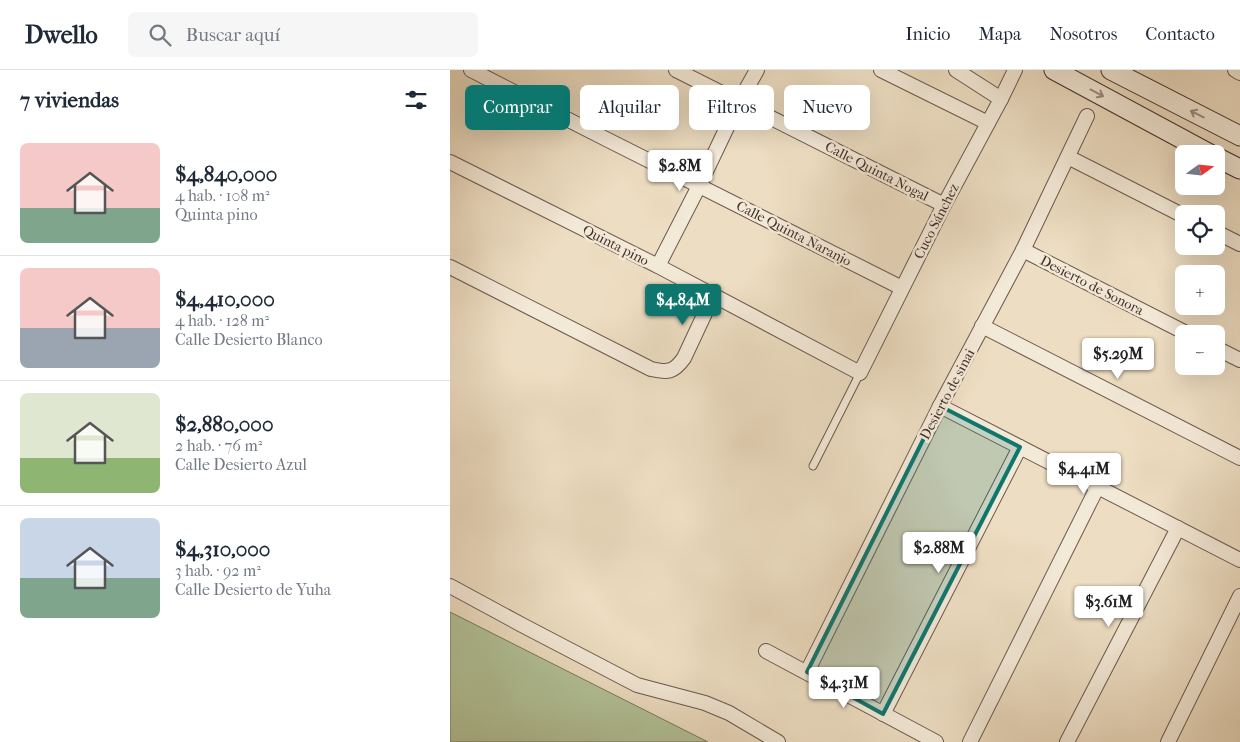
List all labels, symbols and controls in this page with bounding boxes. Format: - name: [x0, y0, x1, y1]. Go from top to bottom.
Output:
- search box: [128, 12, 478, 57]
- text: Dwello: [25, 21, 98, 49]
- icon: search: [146, 21, 174, 49]
- text: Buscar aquí: [186, 24, 280, 46]
- text: Inicio: [906, 24, 951, 45]
- text: Mapa: [979, 24, 1021, 45]
- text: Nosotros: [1049, 24, 1117, 45]
- text: Contacto: [1145, 24, 1215, 45]
- chip: Comprar: [465, 85, 570, 130]
- chip: Alquilar: [580, 85, 679, 130]
- chip: Filtros: [689, 85, 774, 130]
- chip: Nuevo: [784, 85, 870, 130]
- icon: filters: [402, 86, 430, 114]
- text: 7 viviendas: [20, 88, 119, 112]
- one-way arrow: [1089, 88, 1104, 98]
- one-way arrow: [1189, 109, 1204, 119]
- street label: Calle Quinta Nogal: [822, 138, 932, 205]
- north arrow: [1175, 145, 1225, 195]
- map controls: [1175, 145, 1225, 375]
- pin: $2.8M: [645, 150, 715, 192]
- text: $2.8M: [659, 156, 701, 175]
- text: $4,840,000: [175, 162, 277, 186]
- icon: home: [60, 163, 120, 223]
- street label: Cuco Sánchez: [910, 181, 963, 262]
- text: 4 hab. · 108 m²: [175, 186, 270, 205]
- street label: Calle Quinta Naranjo: [733, 197, 854, 270]
- text: Quinta pino: [175, 205, 258, 224]
- button: locate: [1175, 205, 1225, 255]
- street label: Quinta pino: [580, 221, 652, 269]
- street label: Desierto de Sonora: [1037, 252, 1147, 319]
- button: +: [1175, 265, 1225, 315]
- pin: $4.84M: [642, 284, 724, 326]
- text: $4,410,000: [175, 287, 275, 311]
- icon: home: [60, 288, 120, 348]
- text: $4.84M: [656, 290, 710, 309]
- text: 4 hab. · 128 m²: [175, 311, 269, 330]
- button: −: [1175, 325, 1225, 375]
- text: Calle Desierto Blanco: [175, 330, 323, 349]
- pin: $5.29M: [1077, 338, 1159, 380]
- text: $5.29M: [1093, 344, 1143, 363]
- street label: Desierto de sinai: [916, 346, 979, 443]
- text: $2,880,000: [175, 412, 274, 436]
- icon: home: [60, 413, 120, 473]
- text: 2 hab. · 76 m²: [175, 436, 262, 455]
- pin: $4.41M: [1043, 452, 1125, 495]
- text: Calle Desierto Azul: [175, 455, 307, 474]
- text: $4.41M: [1058, 459, 1110, 478]
- pin: $2.88M: [898, 532, 980, 574]
- text: $4,310,000: [175, 537, 270, 561]
- icon: home: [60, 538, 120, 598]
- text: $2.88M: [914, 538, 964, 557]
- text: 3 hab. · 92 m²: [175, 561, 261, 580]
- text: Calle Desierto de Yuha: [175, 580, 331, 599]
- pin: $3.61M: [1068, 586, 1150, 628]
- text: $3.61M: [1085, 592, 1133, 611]
- pin: $4.31M: [803, 666, 885, 709]
- text: $4.31M: [820, 673, 868, 692]

